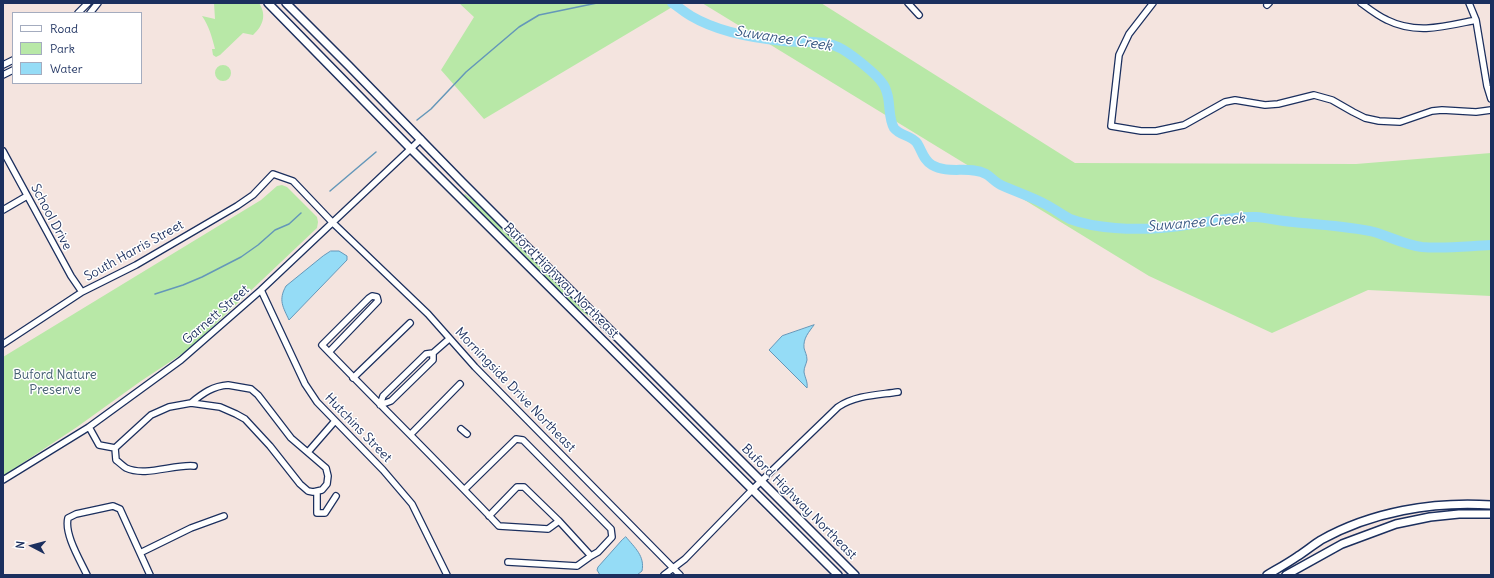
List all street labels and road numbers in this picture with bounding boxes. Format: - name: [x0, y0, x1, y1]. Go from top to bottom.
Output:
- street label: School Drive: [27, 181, 75, 253]
- street label: South Harris Street: [82, 217, 186, 285]
- street label: Buford Highway Northeast: [500, 220, 622, 342]
- street label: Garnett Street: [179, 282, 253, 348]
- street label: Morningside Drive Northeast: [451, 325, 579, 455]
- street label: Hutchins Street: [321, 390, 395, 466]
- street label: Buford Highway Northeast: [738, 441, 860, 563]

